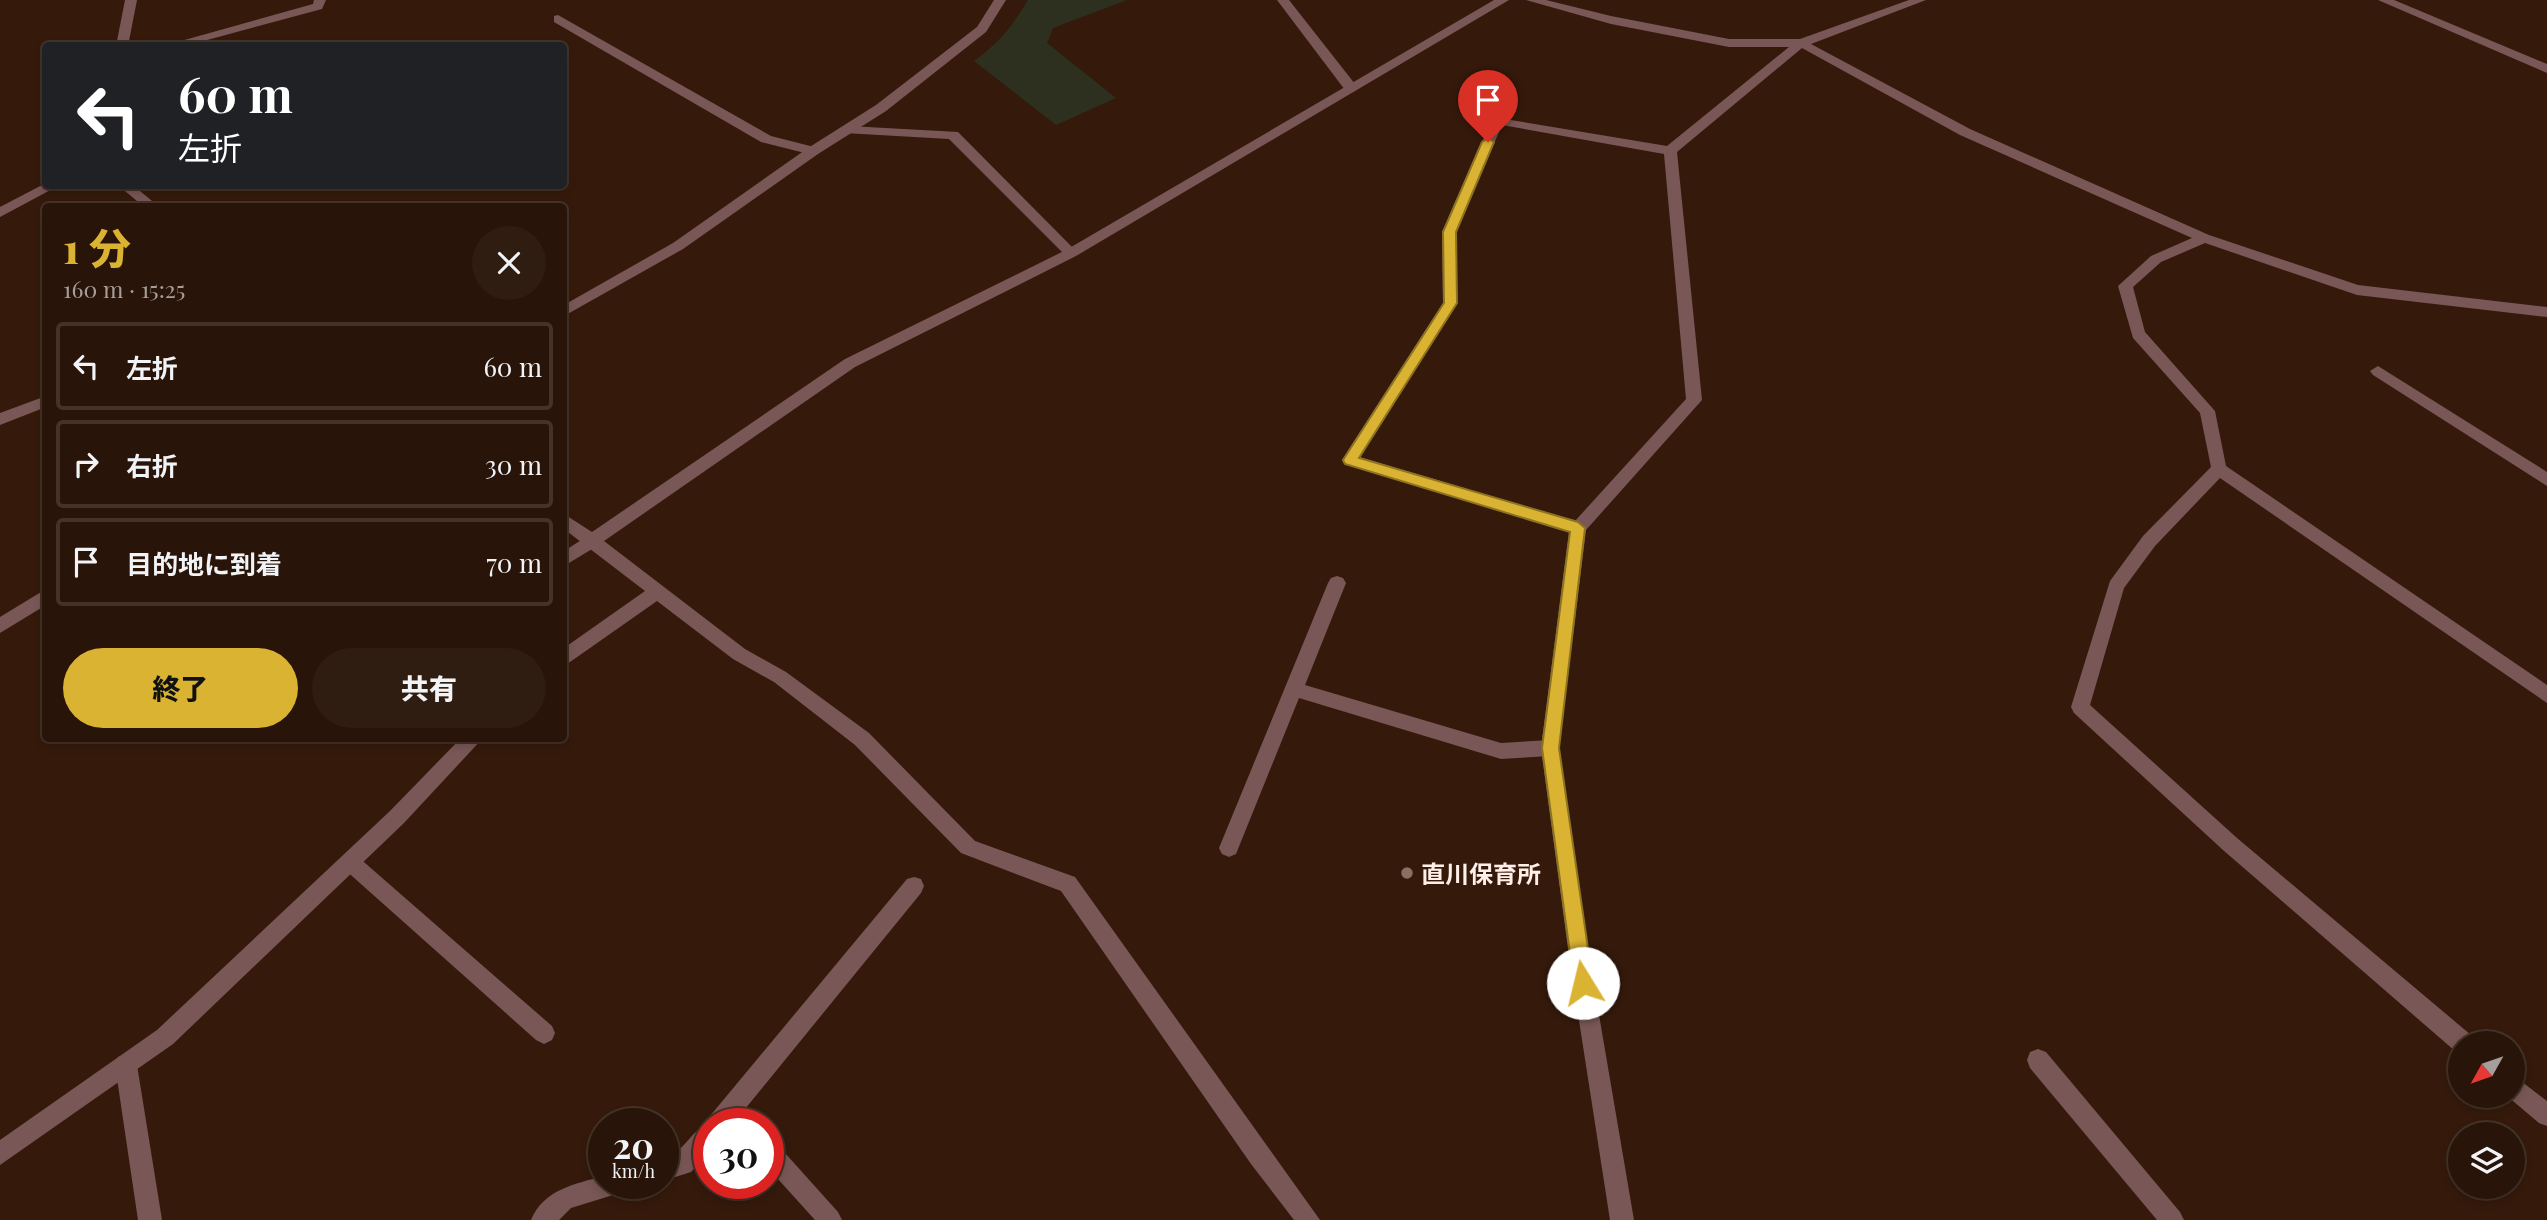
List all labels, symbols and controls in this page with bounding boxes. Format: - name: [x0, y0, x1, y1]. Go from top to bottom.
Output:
- text: 60 m: [178, 60, 293, 125]
- icon: left: [63, 70, 154, 161]
- pin: [1458, 70, 1518, 142]
- icon: arrive: [1469, 81, 1507, 119]
- text: 左折: [178, 125, 242, 168]
- text: 1 分: [63, 219, 131, 275]
- button: close: [472, 226, 546, 300]
- text: 160 m · 15:25: [63, 273, 185, 304]
- icon: left: [67, 347, 105, 385]
- text: 60 m: [483, 349, 542, 384]
- text: 左折: [126, 350, 178, 385]
- icon: right: [67, 445, 105, 483]
- text: 30 m: [485, 447, 542, 482]
- text: 右折: [126, 448, 178, 483]
- icon: arrive: [67, 543, 105, 581]
- text: 70 m: [486, 545, 542, 580]
- text: 目的地に到着: [126, 546, 282, 581]
- button: 終了: [63, 648, 298, 728]
- button: 共有: [312, 648, 546, 728]
- place label: 直川保育所: [1421, 857, 1541, 889]
- marker: 直川保育所: [1399, 865, 1415, 881]
- position arrow: [1546, 946, 1620, 1020]
- north arrow: [2448, 1031, 2525, 1108]
- map controls: [2448, 1031, 2525, 1199]
- speed limit sign: 30: [693, 1108, 784, 1199]
- text: 20: [613, 1121, 654, 1168]
- button: layers: [2448, 1122, 2525, 1199]
- text: km/h: [612, 1159, 655, 1183]

